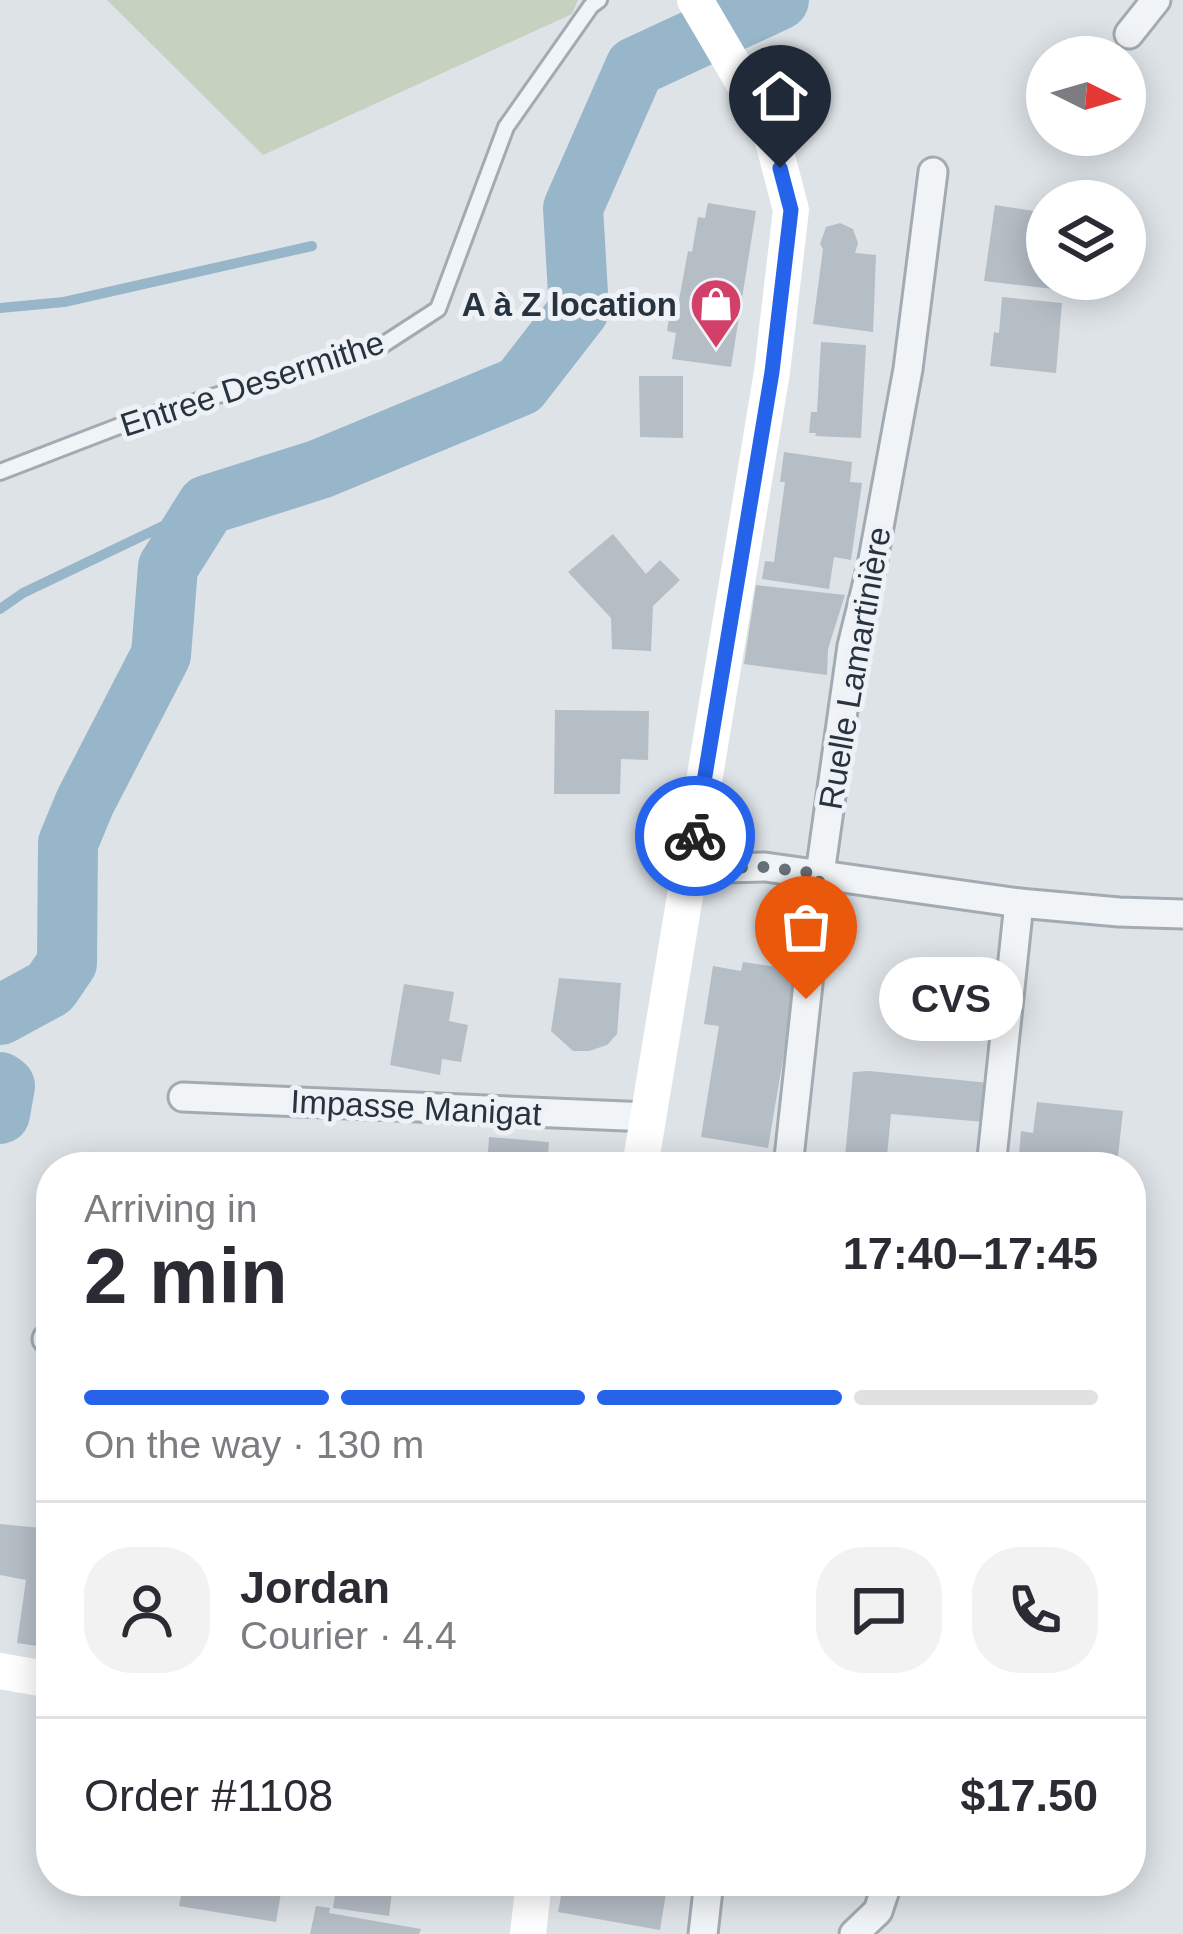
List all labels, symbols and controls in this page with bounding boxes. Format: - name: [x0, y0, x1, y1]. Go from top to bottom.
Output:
- north arrow: [1026, 36, 1146, 156]
- map controls: [1026, 36, 1146, 300]
- pin: [729, 45, 831, 168]
- icon: home: [747, 63, 813, 129]
- button: layers: [1026, 180, 1146, 300]
- shop icon: A à Z location: [688, 276, 744, 350]
- place label: A à Z location: [462, 286, 677, 323]
- street label: Entree Desermithe: [116, 323, 389, 444]
- street label: Ruelle Lamartinière: [811, 524, 898, 812]
- courier: [635, 776, 755, 896]
- icon: bike: [662, 803, 728, 869]
- pin: [755, 876, 857, 999]
- icon: bag: [773, 894, 839, 960]
- callout: CVS: [878, 957, 1022, 1041]
- text: CVS: [911, 977, 991, 1020]
- street label: Impasse Manigat: [290, 1082, 542, 1133]
- text: Arriving in: [84, 1187, 257, 1230]
- text: 17:40–17:45: [843, 1228, 1098, 1279]
- text: 2 min: [84, 1232, 288, 1320]
- text: On the way · 130 m: [84, 1423, 424, 1466]
- button: person: [84, 1547, 210, 1673]
- button: chat: [816, 1547, 942, 1673]
- button: phone: [972, 1547, 1098, 1673]
- text: Jordan: [240, 1562, 390, 1613]
- text: Courier · 4.4: [240, 1614, 457, 1657]
- text: Order #1108: [84, 1770, 333, 1821]
- text: $17.50: [960, 1770, 1098, 1821]

